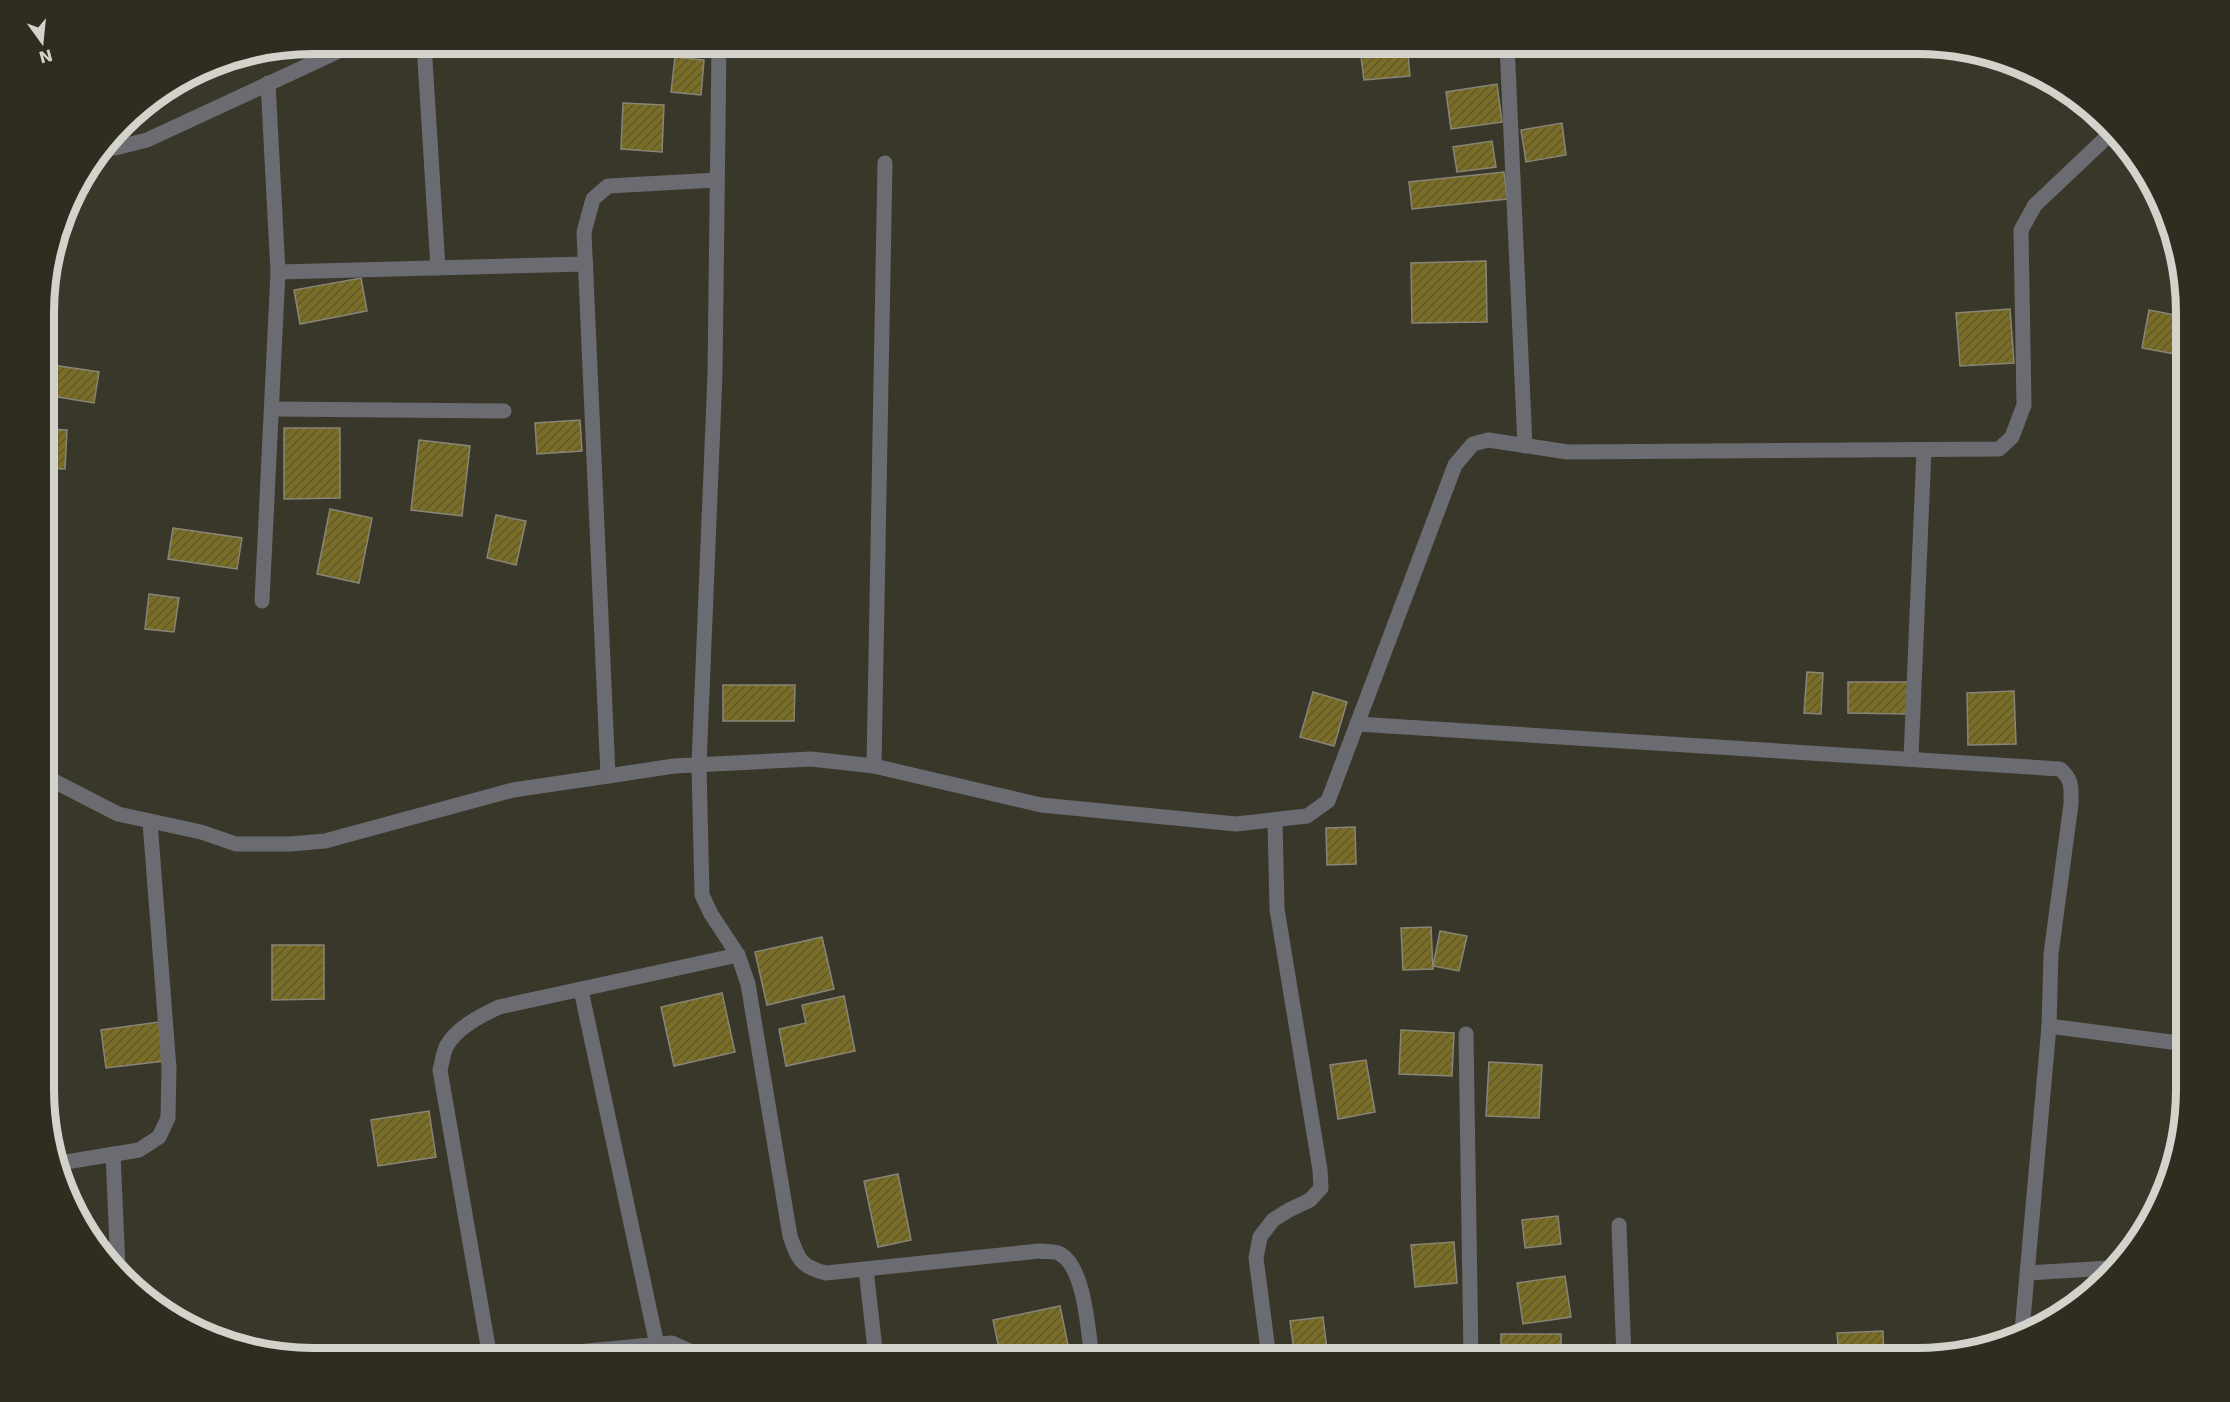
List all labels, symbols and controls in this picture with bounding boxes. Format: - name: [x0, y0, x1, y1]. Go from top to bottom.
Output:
- north arrow: [12, 12, 72, 72]
- text: N: [37, 45, 55, 67]

